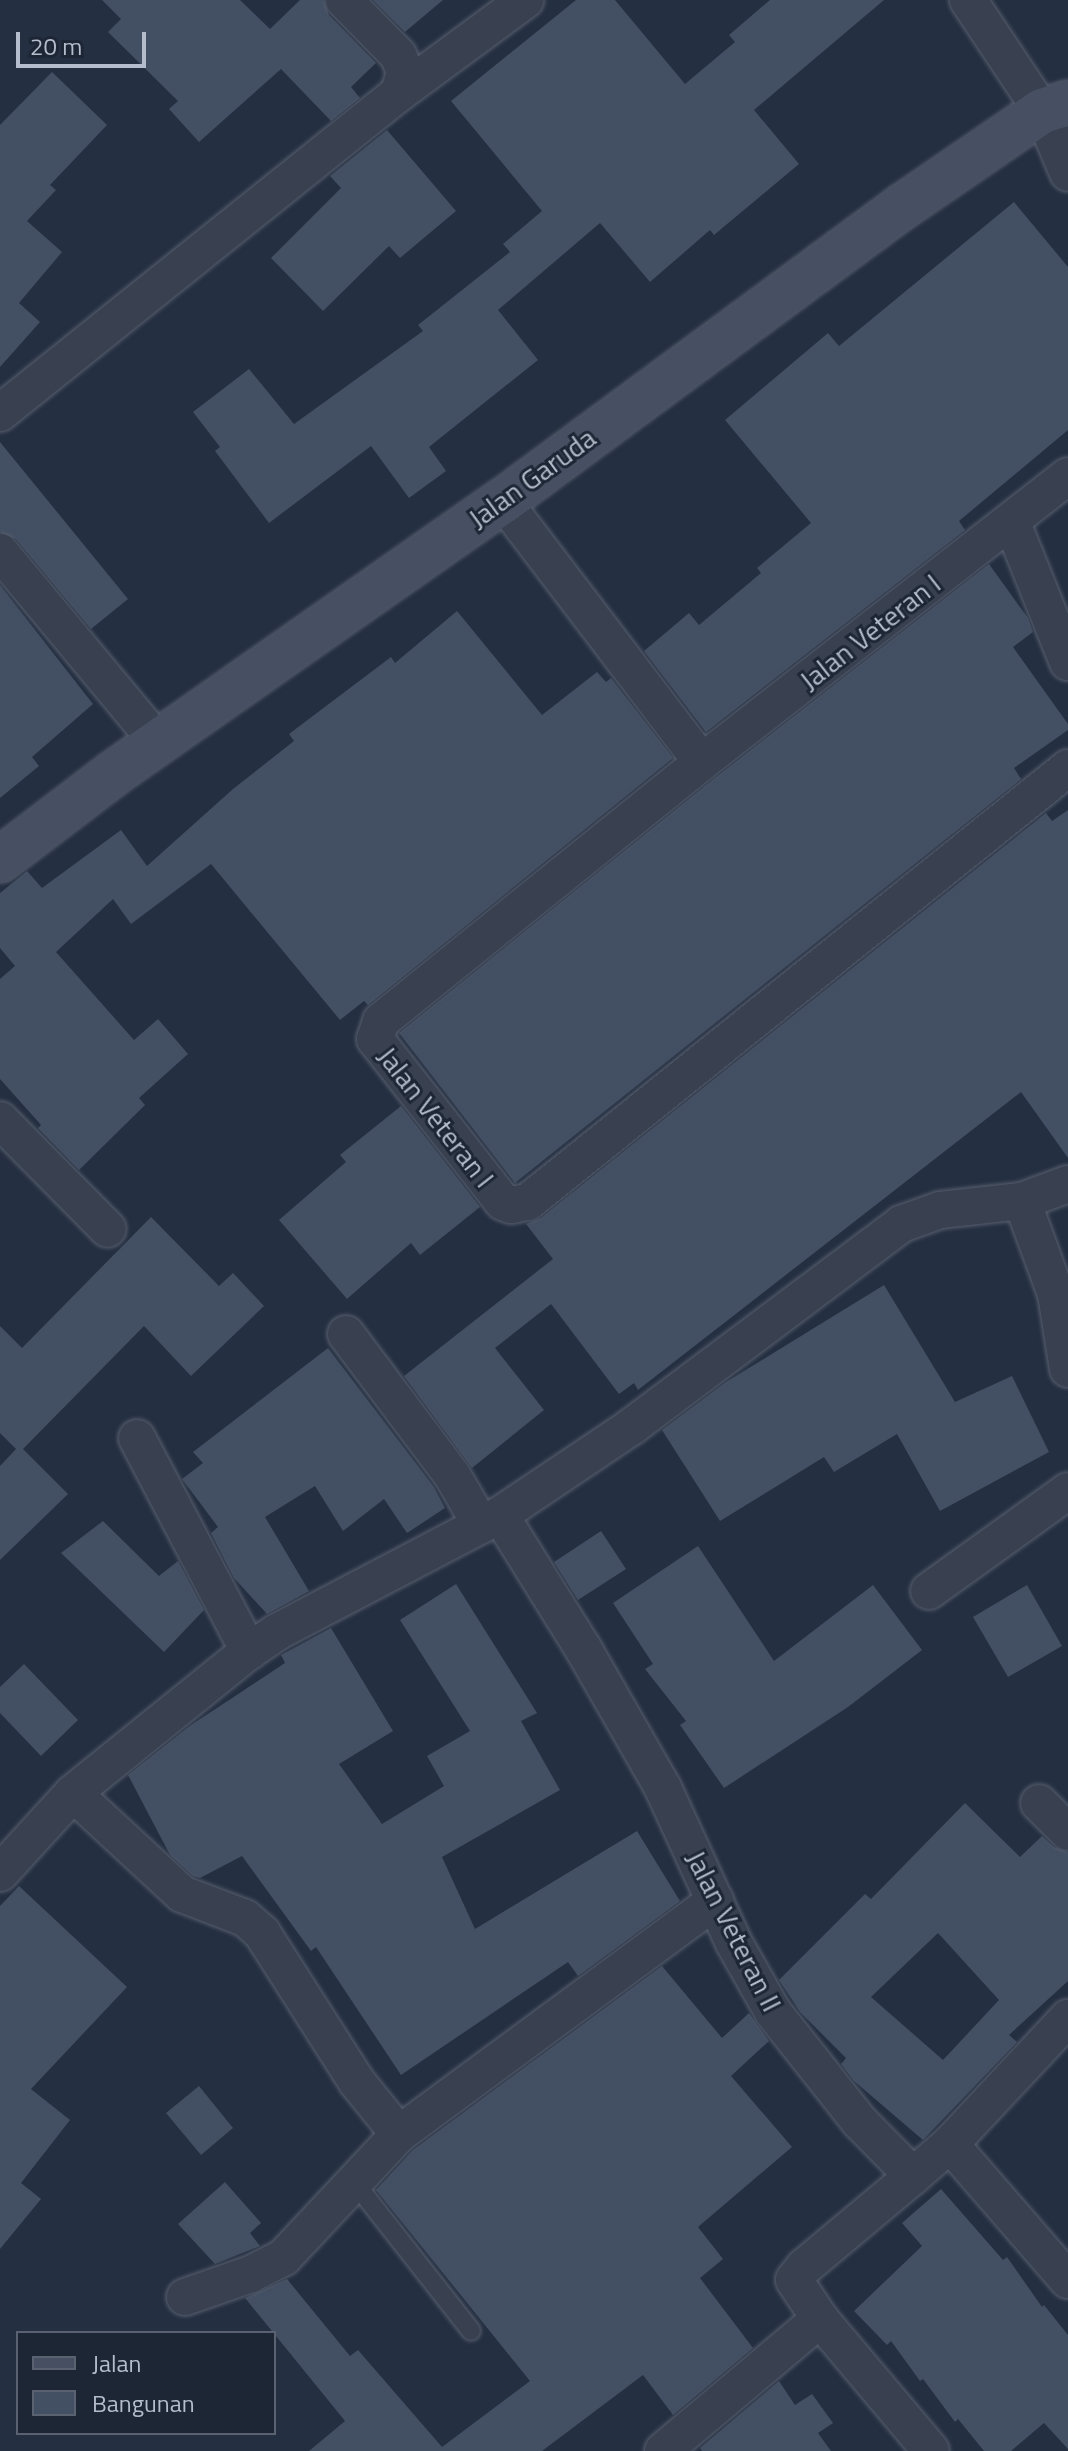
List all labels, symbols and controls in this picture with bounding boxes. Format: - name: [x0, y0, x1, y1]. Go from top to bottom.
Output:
- scale bar: [20, 16, 150, 66]
- text: 20 m: [30, 28, 82, 64]
- street label: Jalan Garuda: [462, 421, 602, 535]
- street label: Jalan Veteran I: [793, 567, 947, 697]
- street label: Jalan Veteran I: [371, 1040, 501, 1194]
- street label: Jalan Veteran II: [679, 1845, 789, 2017]
- legend: [16, 2331, 276, 2435]
- text: Jalan: [92, 2345, 141, 2381]
- text: Bangunan: [92, 2385, 195, 2421]

